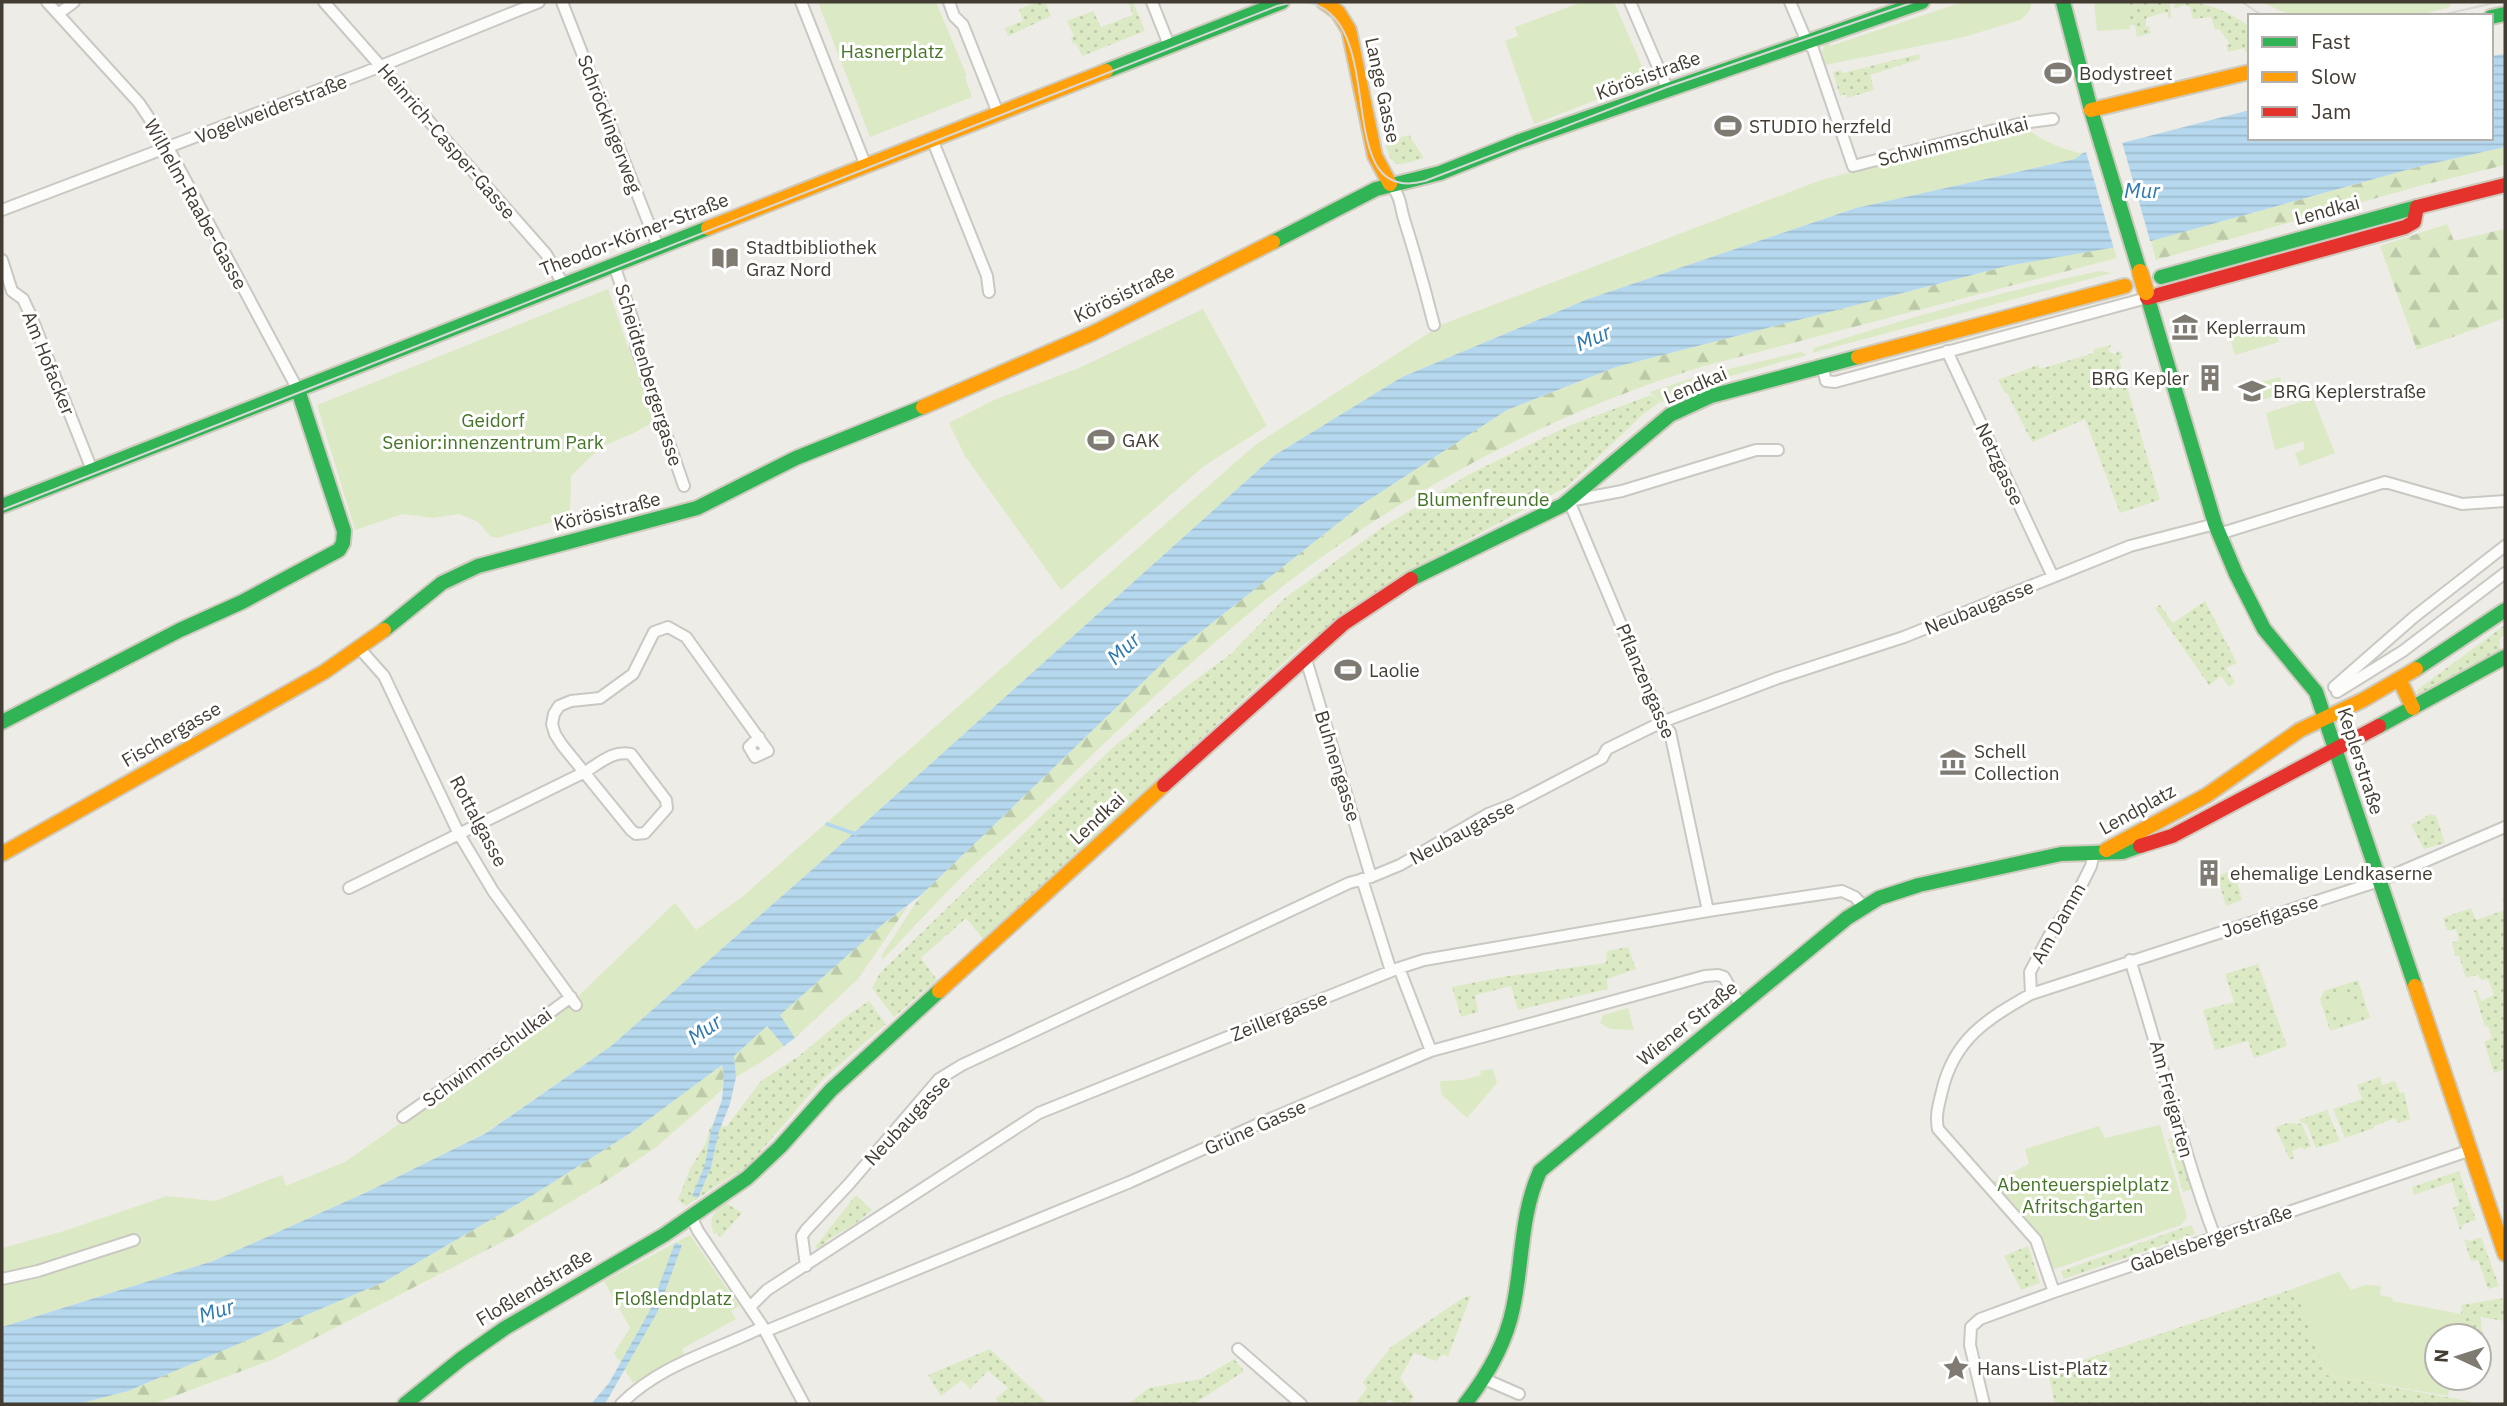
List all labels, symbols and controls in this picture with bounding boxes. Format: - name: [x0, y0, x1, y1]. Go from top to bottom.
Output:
- legend: [2248, 14, 2493, 140]
- text: Fast: [2311, 27, 2351, 55]
- street label: Lange Gasse: [1360, 35, 1406, 145]
- park label: Hasnerplatz: [841, 39, 944, 63]
- street label: Körösistraße: [1593, 45, 1703, 105]
- street label: Schröckingerweg: [573, 51, 647, 197]
- street label: Heinrich-Casper-Gasse: [373, 58, 521, 224]
- sports icon: Bodystreet: [2043, 58, 2073, 88]
- place label: Bodystreet: [2079, 61, 2173, 85]
- text: Slow: [2311, 62, 2357, 90]
- street label: Vogelweiderstraße: [192, 69, 350, 149]
- text: Jam: [2311, 97, 2351, 125]
- sports icon: STUDIO herzfeld: [1713, 111, 1743, 141]
- street label: Schwimmschulkai: [1875, 111, 2031, 171]
- street label: Wilhelm-Raabe-Gasse: [139, 114, 253, 294]
- place label: STUDIO herzfeld: [1749, 114, 1892, 138]
- water label: Mur: [2124, 176, 2161, 204]
- street label: Theodor-Körner-Straße: [536, 187, 732, 281]
- street label: Lendkai: [2292, 190, 2362, 230]
- place label: Stadtbibliothek Graz Nord: [746, 235, 877, 281]
- library icon: Stadtbibliothek Graz Nord: [710, 243, 740, 273]
- street label: Körösistraße: [1070, 258, 1178, 328]
- street label: Scheidtenbergergasse: [610, 281, 688, 469]
- street label: Am Hofacker: [17, 307, 81, 419]
- museum icon: Keplerraum: [2170, 312, 2200, 342]
- place label: Keplerraum: [2206, 315, 2306, 339]
- water label: Mur: [1571, 317, 1616, 357]
- street label: Lendkai: [1660, 361, 1730, 409]
- building icon: BRG Kepler: [2195, 363, 2225, 393]
- place label: BRG Kepler: [2091, 366, 2189, 390]
- school or university icon: BRG Keplerstraße: [2237, 376, 2267, 406]
- place label: BRG Keplerstraße: [2273, 379, 2426, 403]
- park label: Geidorf Senior:innenzentrum Park: [382, 408, 604, 454]
- street label: Netzgasse: [1970, 419, 2030, 509]
- sports icon: GAK: [1086, 425, 1116, 455]
- place label: GAK: [1122, 428, 1159, 452]
- street label: Körösistraße: [551, 486, 663, 536]
- park label: Blumenfreunde: [1417, 487, 1549, 511]
- street label: Neubaugasse: [1921, 574, 2037, 640]
- street label: Pflanzengasse: [1611, 620, 1681, 742]
- water label: Mur: [1100, 625, 1147, 670]
- sports icon: Laolie: [1333, 655, 1363, 685]
- place label: Laolie: [1369, 658, 1420, 682]
- street label: Fischergasse: [117, 696, 225, 772]
- street label: Keplerstraße: [2332, 704, 2390, 818]
- street label: Buhnengasse: [1310, 708, 1366, 824]
- place label: Schell Collection: [1974, 739, 2060, 785]
- museum icon: Schell Collection: [1938, 747, 1968, 777]
- street label: Rottalgasse: [445, 771, 513, 871]
- street label: Lendplatz: [2095, 778, 2179, 840]
- street label: Lendkai: [1065, 787, 1129, 849]
- street label: Neubaugasse: [1405, 794, 1519, 870]
- building icon: ehemalige Lendkaserne: [2194, 858, 2224, 888]
- place label: ehemalige Lendkaserne: [2230, 861, 2433, 885]
- street label: Am Damm: [2025, 878, 2091, 968]
- street label: Josefigasse: [2219, 889, 2321, 943]
- street label: Wiener Straße: [1632, 975, 1742, 1071]
- street label: Zeillergasse: [1227, 986, 1331, 1046]
- street label: Schwimmschulkai: [418, 1002, 556, 1112]
- water label: Mur: [681, 1006, 728, 1051]
- street label: Am Freigarten: [2145, 1038, 2199, 1160]
- street label: Neubaugasse: [859, 1070, 955, 1170]
- street label: Grüne Gasse: [1200, 1094, 1310, 1160]
- park label: Abenteuerspielplatz Afritschgarten: [1997, 1172, 2169, 1218]
- street label: Gabelsbergerstraße: [2127, 1199, 2295, 1277]
- street label: Floßlendstraße: [472, 1243, 596, 1331]
- park label: Floßlendplatz: [614, 1286, 732, 1310]
- water label: Mur: [195, 1291, 239, 1329]
- north arrow: [2423, 1322, 2493, 1392]
- text: N: [2429, 1348, 2453, 1364]
- place icon: Hans-List-Platz: [1941, 1353, 1971, 1383]
- place label: Hans-List-Platz: [1977, 1356, 2108, 1380]

